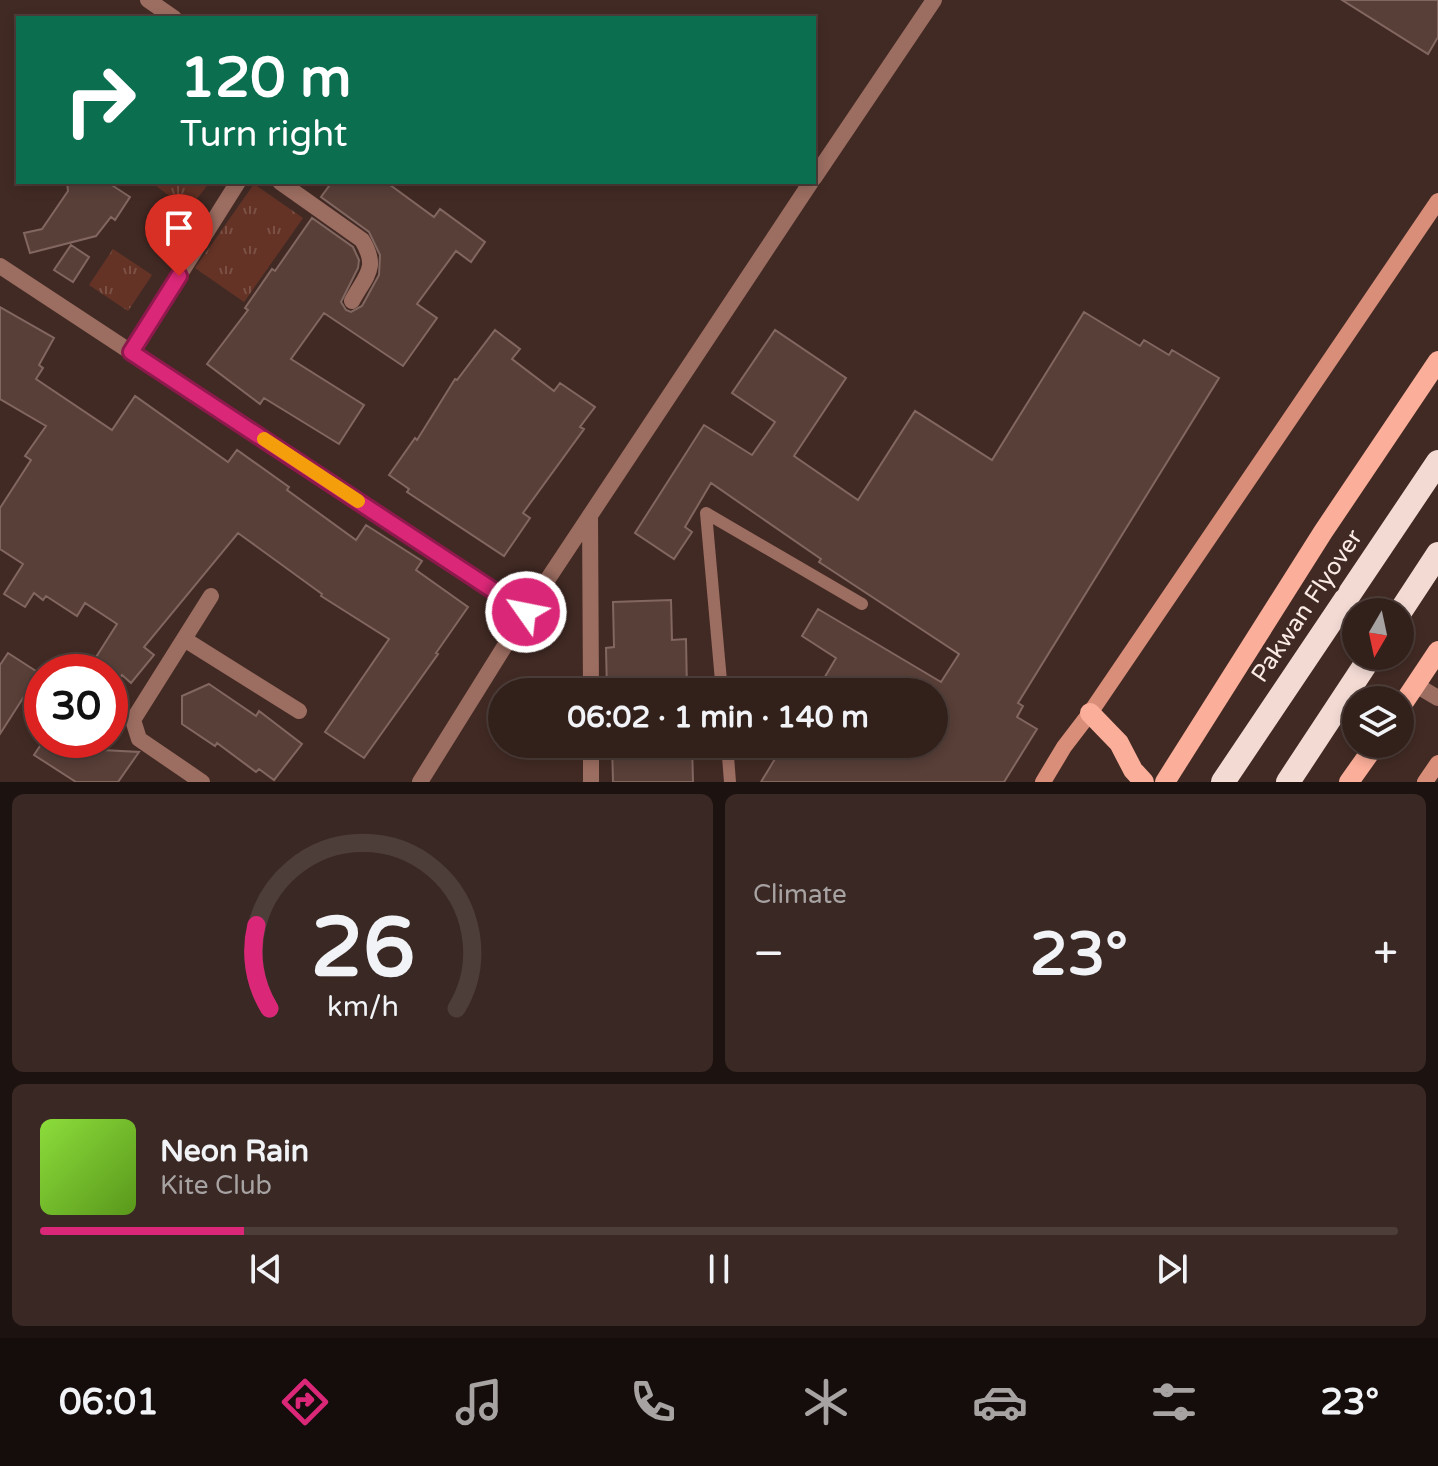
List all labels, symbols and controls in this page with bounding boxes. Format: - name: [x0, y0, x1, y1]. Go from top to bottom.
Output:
- text: 120 m: [180, 45, 351, 112]
- icon: right: [48, 48, 152, 152]
- text: Turn right: [180, 113, 347, 156]
- pin: [145, 194, 213, 276]
- icon: arrive: [157, 206, 201, 250]
- street label: Pakwan Flyover: [1245, 523, 1369, 688]
- position arrow: [484, 570, 568, 654]
- north arrow: [1342, 598, 1414, 670]
- map controls: [1342, 598, 1414, 758]
- speed limit sign: 30: [24, 654, 128, 758]
- button: layers: [1342, 686, 1414, 758]
- text: 06:02 · 1 min · 140 m: [567, 699, 869, 736]
- text: Climate: [753, 879, 847, 910]
- text: 26: [310, 899, 415, 999]
- text: 23°: [1030, 919, 1128, 991]
- text: −: [753, 928, 784, 981]
- text: +: [1373, 928, 1398, 981]
- text: km/h: [327, 990, 398, 1024]
- text: Neon Rain: [160, 1133, 309, 1170]
- text: Kite Club: [160, 1170, 272, 1201]
- icon: previous: [244, 1247, 288, 1291]
- icon: pause: [697, 1247, 741, 1291]
- icon: next: [1150, 1247, 1194, 1291]
- icon: directions: [277, 1374, 333, 1430]
- icon: music: [451, 1374, 507, 1430]
- icon: phone: [625, 1374, 681, 1430]
- icon: climate: [798, 1374, 854, 1430]
- icon: car: [972, 1374, 1028, 1430]
- icon: filters: [1146, 1374, 1202, 1430]
- text: 06:01: [59, 1381, 159, 1424]
- text: 23°: [1320, 1381, 1379, 1424]

